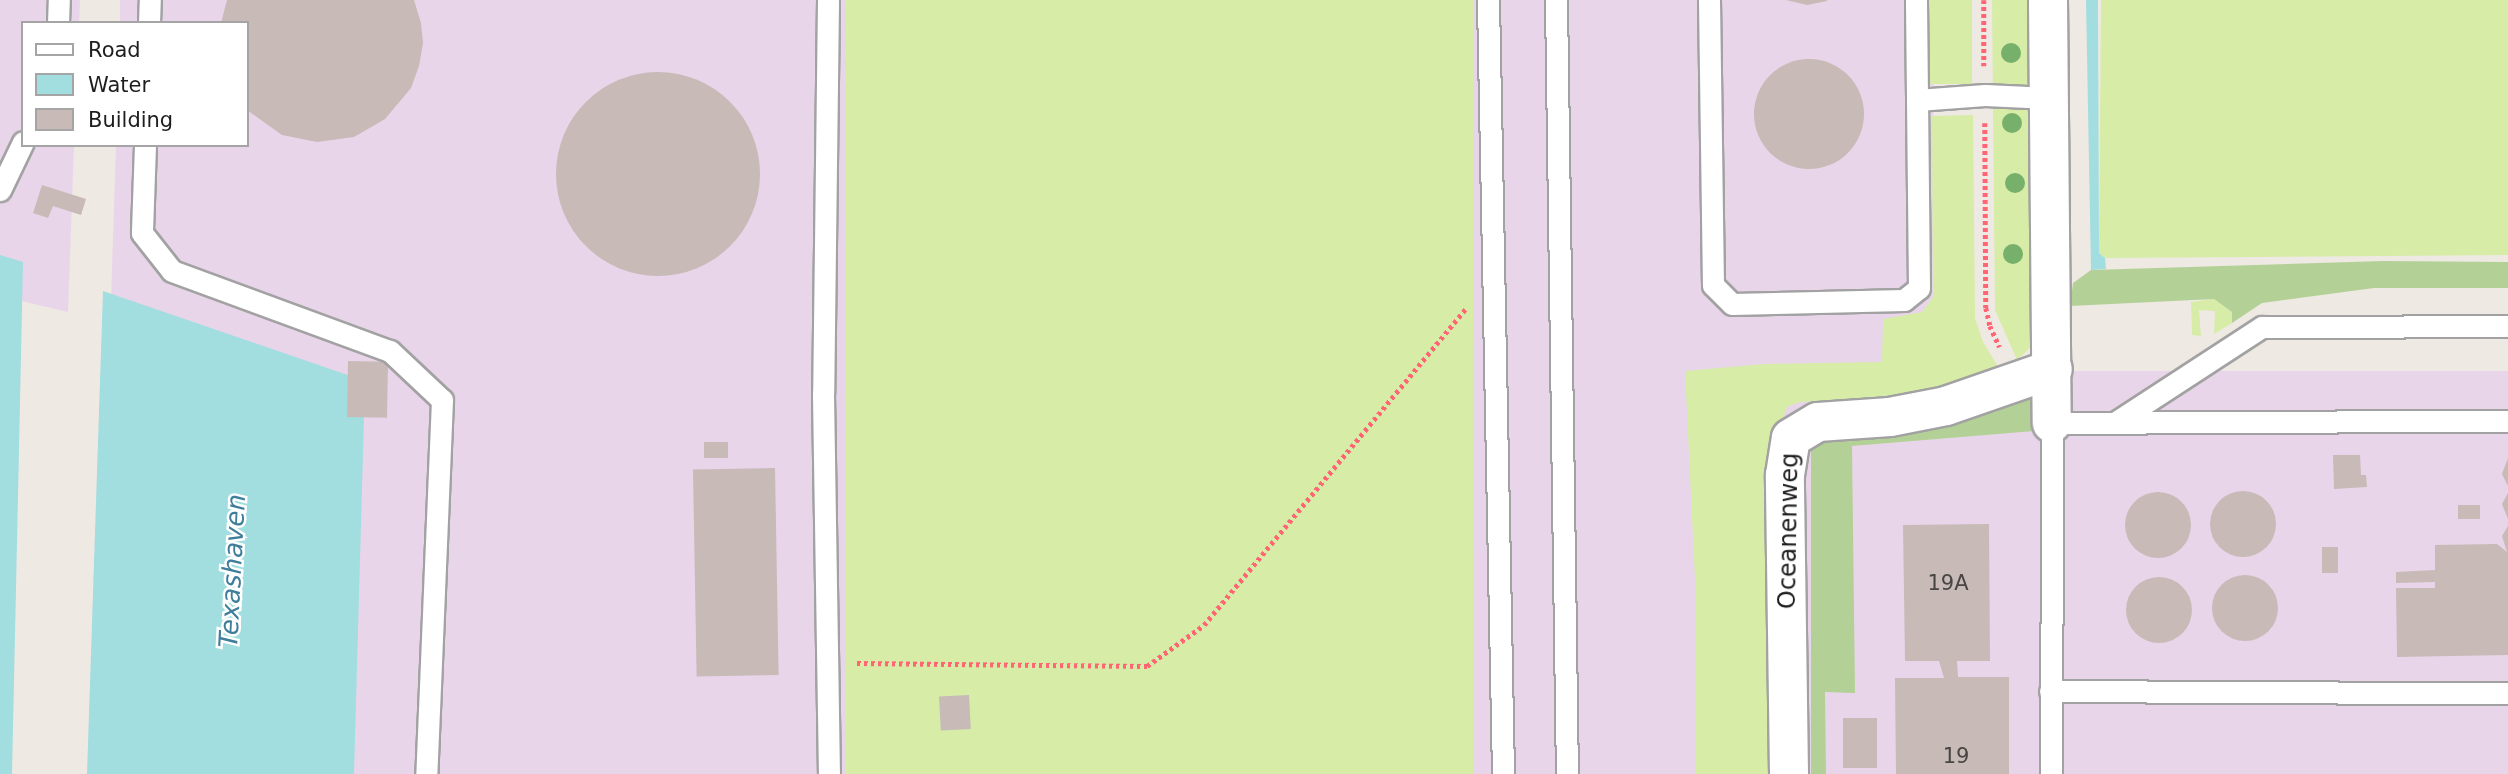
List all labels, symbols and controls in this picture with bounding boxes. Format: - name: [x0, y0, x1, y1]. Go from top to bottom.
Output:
- legend: [21, 21, 248, 147]
- text: Road: [88, 38, 141, 62]
- text: Water: [88, 73, 150, 97]
- text: Building: [88, 108, 173, 132]
- street label: Oceanenweg: [1773, 453, 1805, 609]
- water label: Texashaven: [213, 493, 253, 649]
- house number: 19A: [1927, 570, 1969, 596]
- house number: 19: [1943, 743, 1969, 769]

